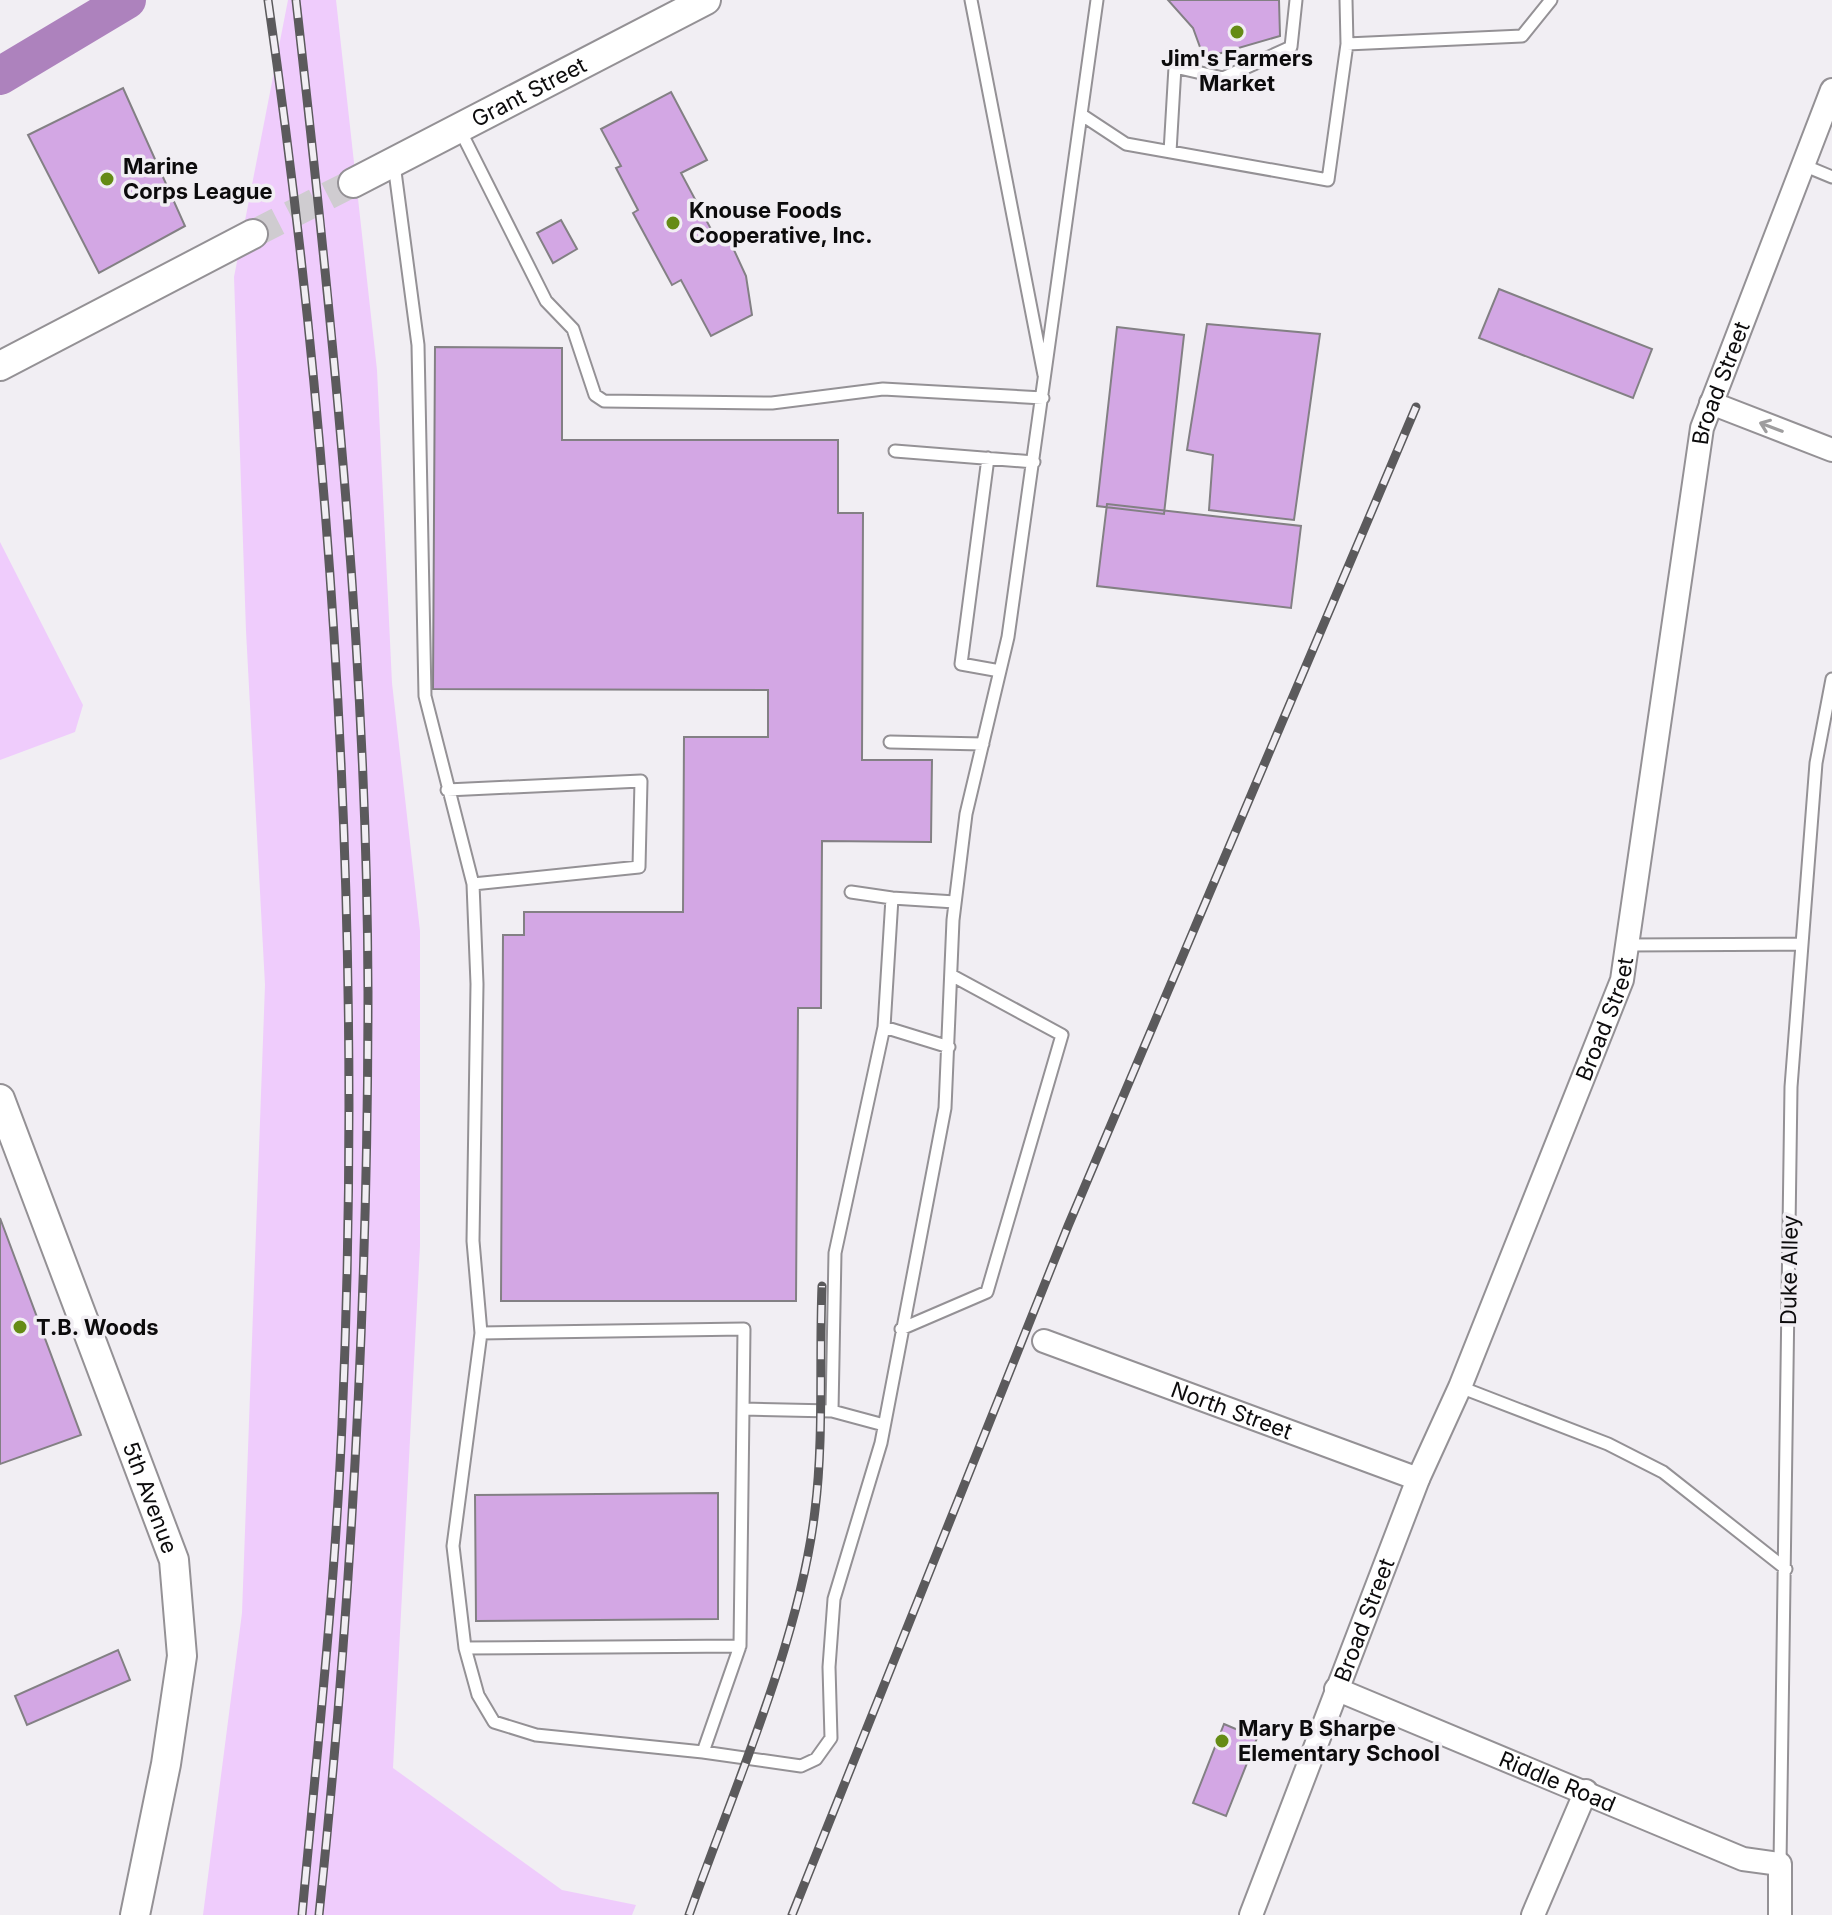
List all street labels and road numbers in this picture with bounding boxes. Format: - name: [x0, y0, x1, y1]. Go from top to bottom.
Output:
- street label: Grant Street: [467, 51, 591, 132]
- street label: Broad Street: [1687, 318, 1755, 446]
- street label: Broad Street: [1570, 956, 1638, 1084]
- street label: Duke Alley: [1775, 1215, 1803, 1325]
- street label: North Street: [1168, 1376, 1296, 1444]
- street label: 5th Avenue: [118, 1438, 183, 1557]
- street label: Broad Street: [1329, 1555, 1399, 1685]
- street label: Riddle Road: [1495, 1746, 1620, 1817]

